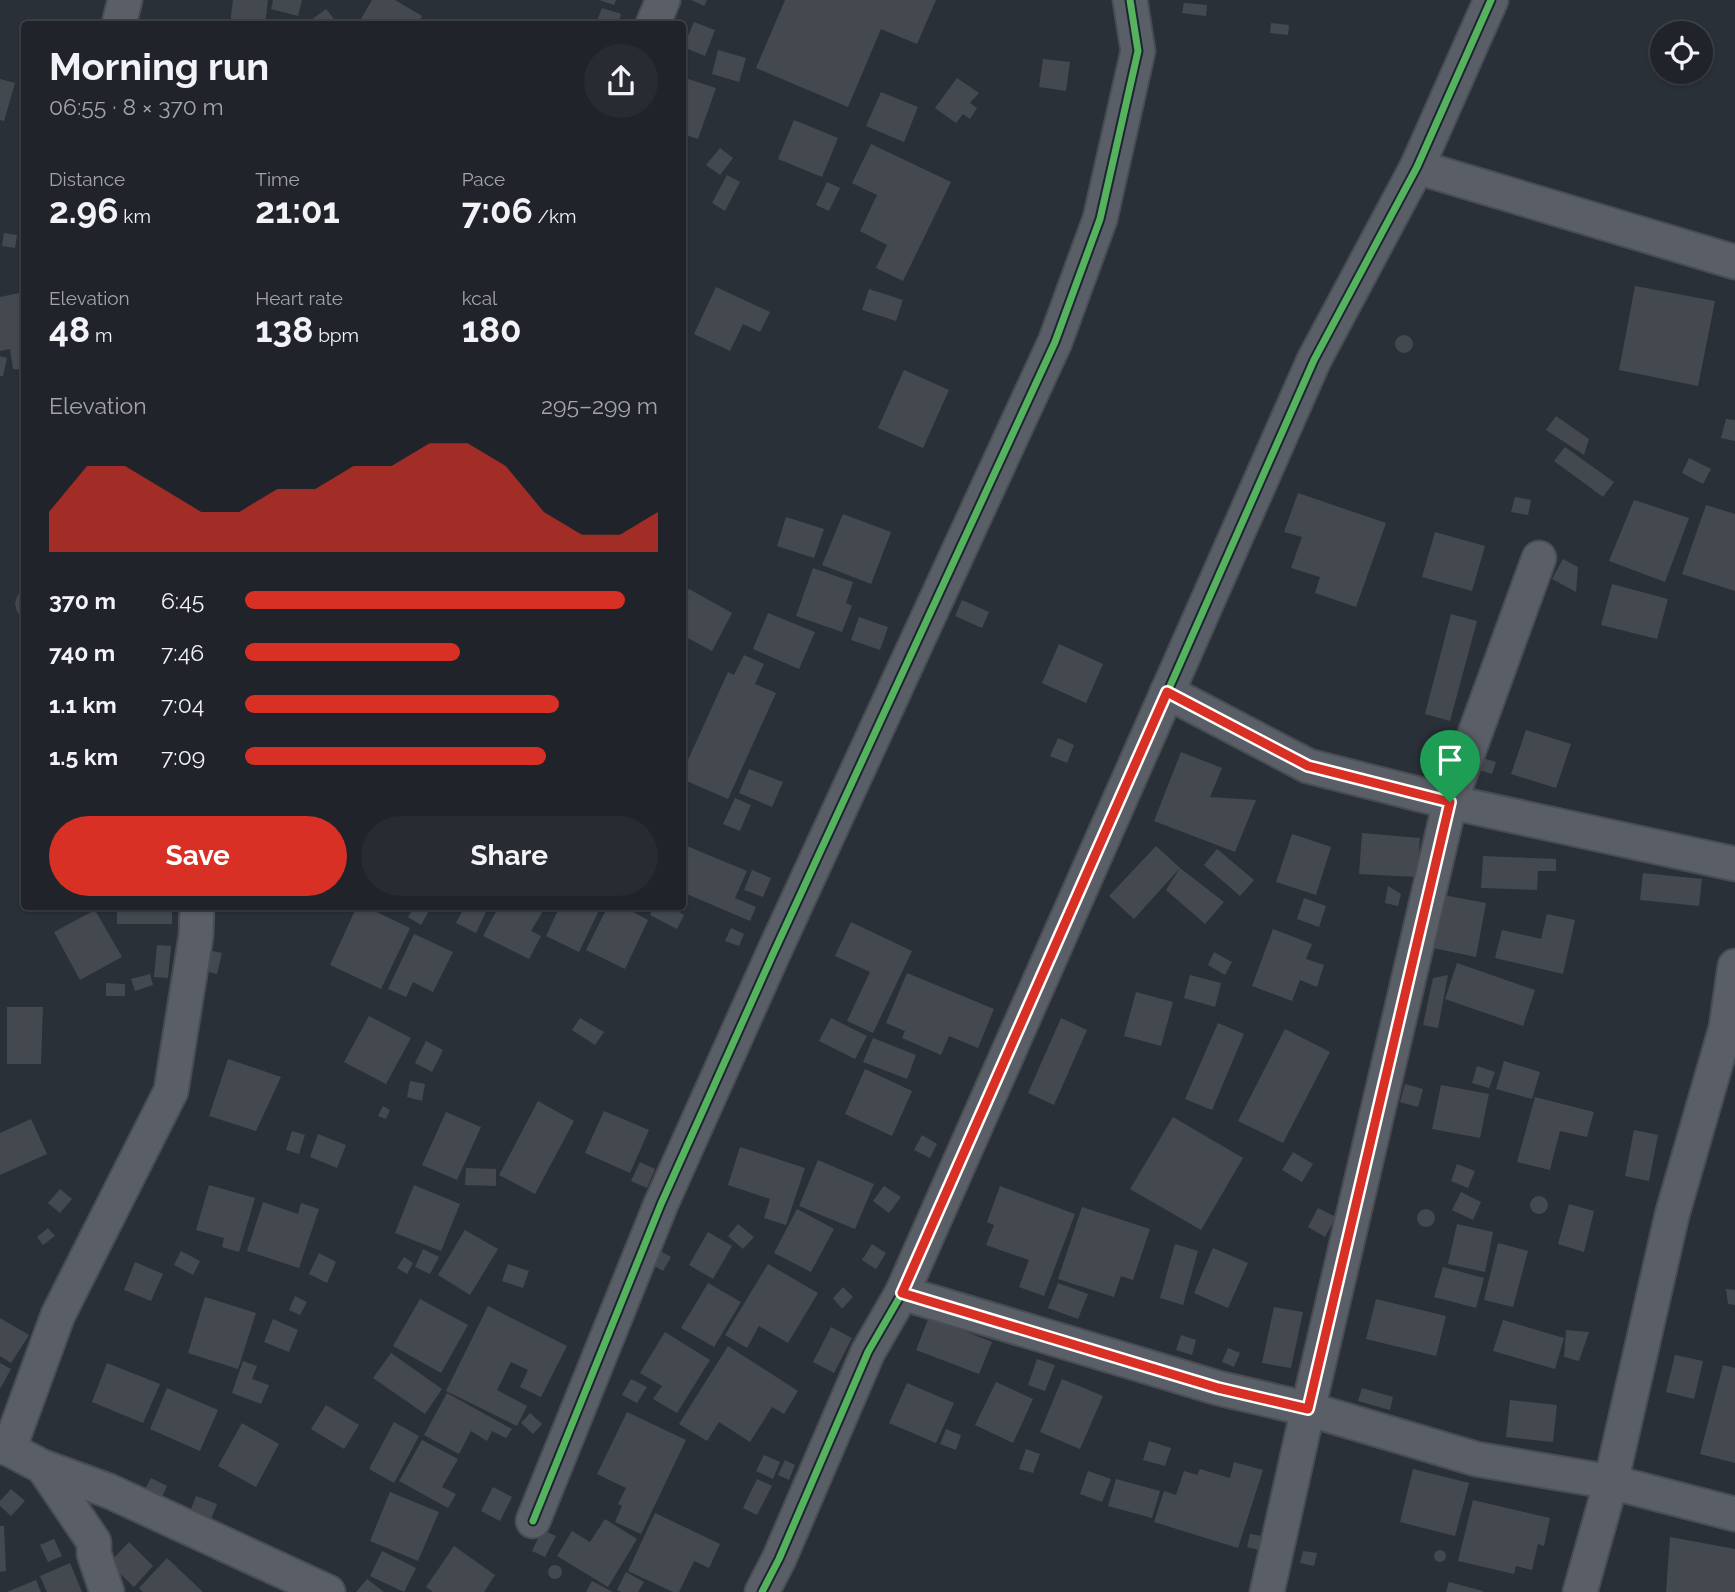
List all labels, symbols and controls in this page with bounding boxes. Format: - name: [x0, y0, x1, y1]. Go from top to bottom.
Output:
- map controls: [1650, 21, 1713, 84]
- button: locate: [1650, 21, 1713, 84]
- text: Morning run: [49, 44, 269, 89]
- button: share: [584, 44, 658, 118]
- text: 06:55 · 8 × 370 m: [49, 93, 224, 120]
- text: Distance: [49, 168, 125, 190]
- text: Time: [255, 168, 300, 190]
- text: Pace: [462, 168, 505, 190]
- text: 2.96: [49, 190, 118, 231]
- text: 21:01: [255, 190, 340, 231]
- text: 7:06: [462, 190, 533, 231]
- text: km: [118, 205, 151, 227]
- text: /km: [533, 205, 577, 227]
- text: Elevation: [49, 287, 130, 309]
- text: Heart rate: [255, 287, 343, 309]
- text: kcal: [462, 287, 497, 309]
- text: 48: [49, 309, 90, 350]
- text: 138: [255, 309, 313, 350]
- text: 180: [462, 309, 522, 350]
- text: m: [90, 324, 112, 346]
- text: bpm: [313, 324, 359, 346]
- text: Elevation: [49, 392, 147, 419]
- text: 295–299 m: [541, 392, 658, 419]
- text: 370 m: [49, 587, 116, 614]
- text: 6:45: [161, 587, 204, 614]
- text: 740 m: [49, 639, 115, 666]
- text: 7:46: [161, 639, 204, 666]
- text: 1.1 km: [49, 691, 117, 718]
- text: 7:04: [161, 691, 204, 718]
- pin: [1420, 730, 1480, 802]
- icon: arrive: [1431, 741, 1469, 779]
- text: 1.5 km: [49, 743, 118, 770]
- text: 7:09: [161, 743, 205, 770]
- button: Save: [49, 816, 347, 896]
- button: Share: [361, 816, 658, 896]

